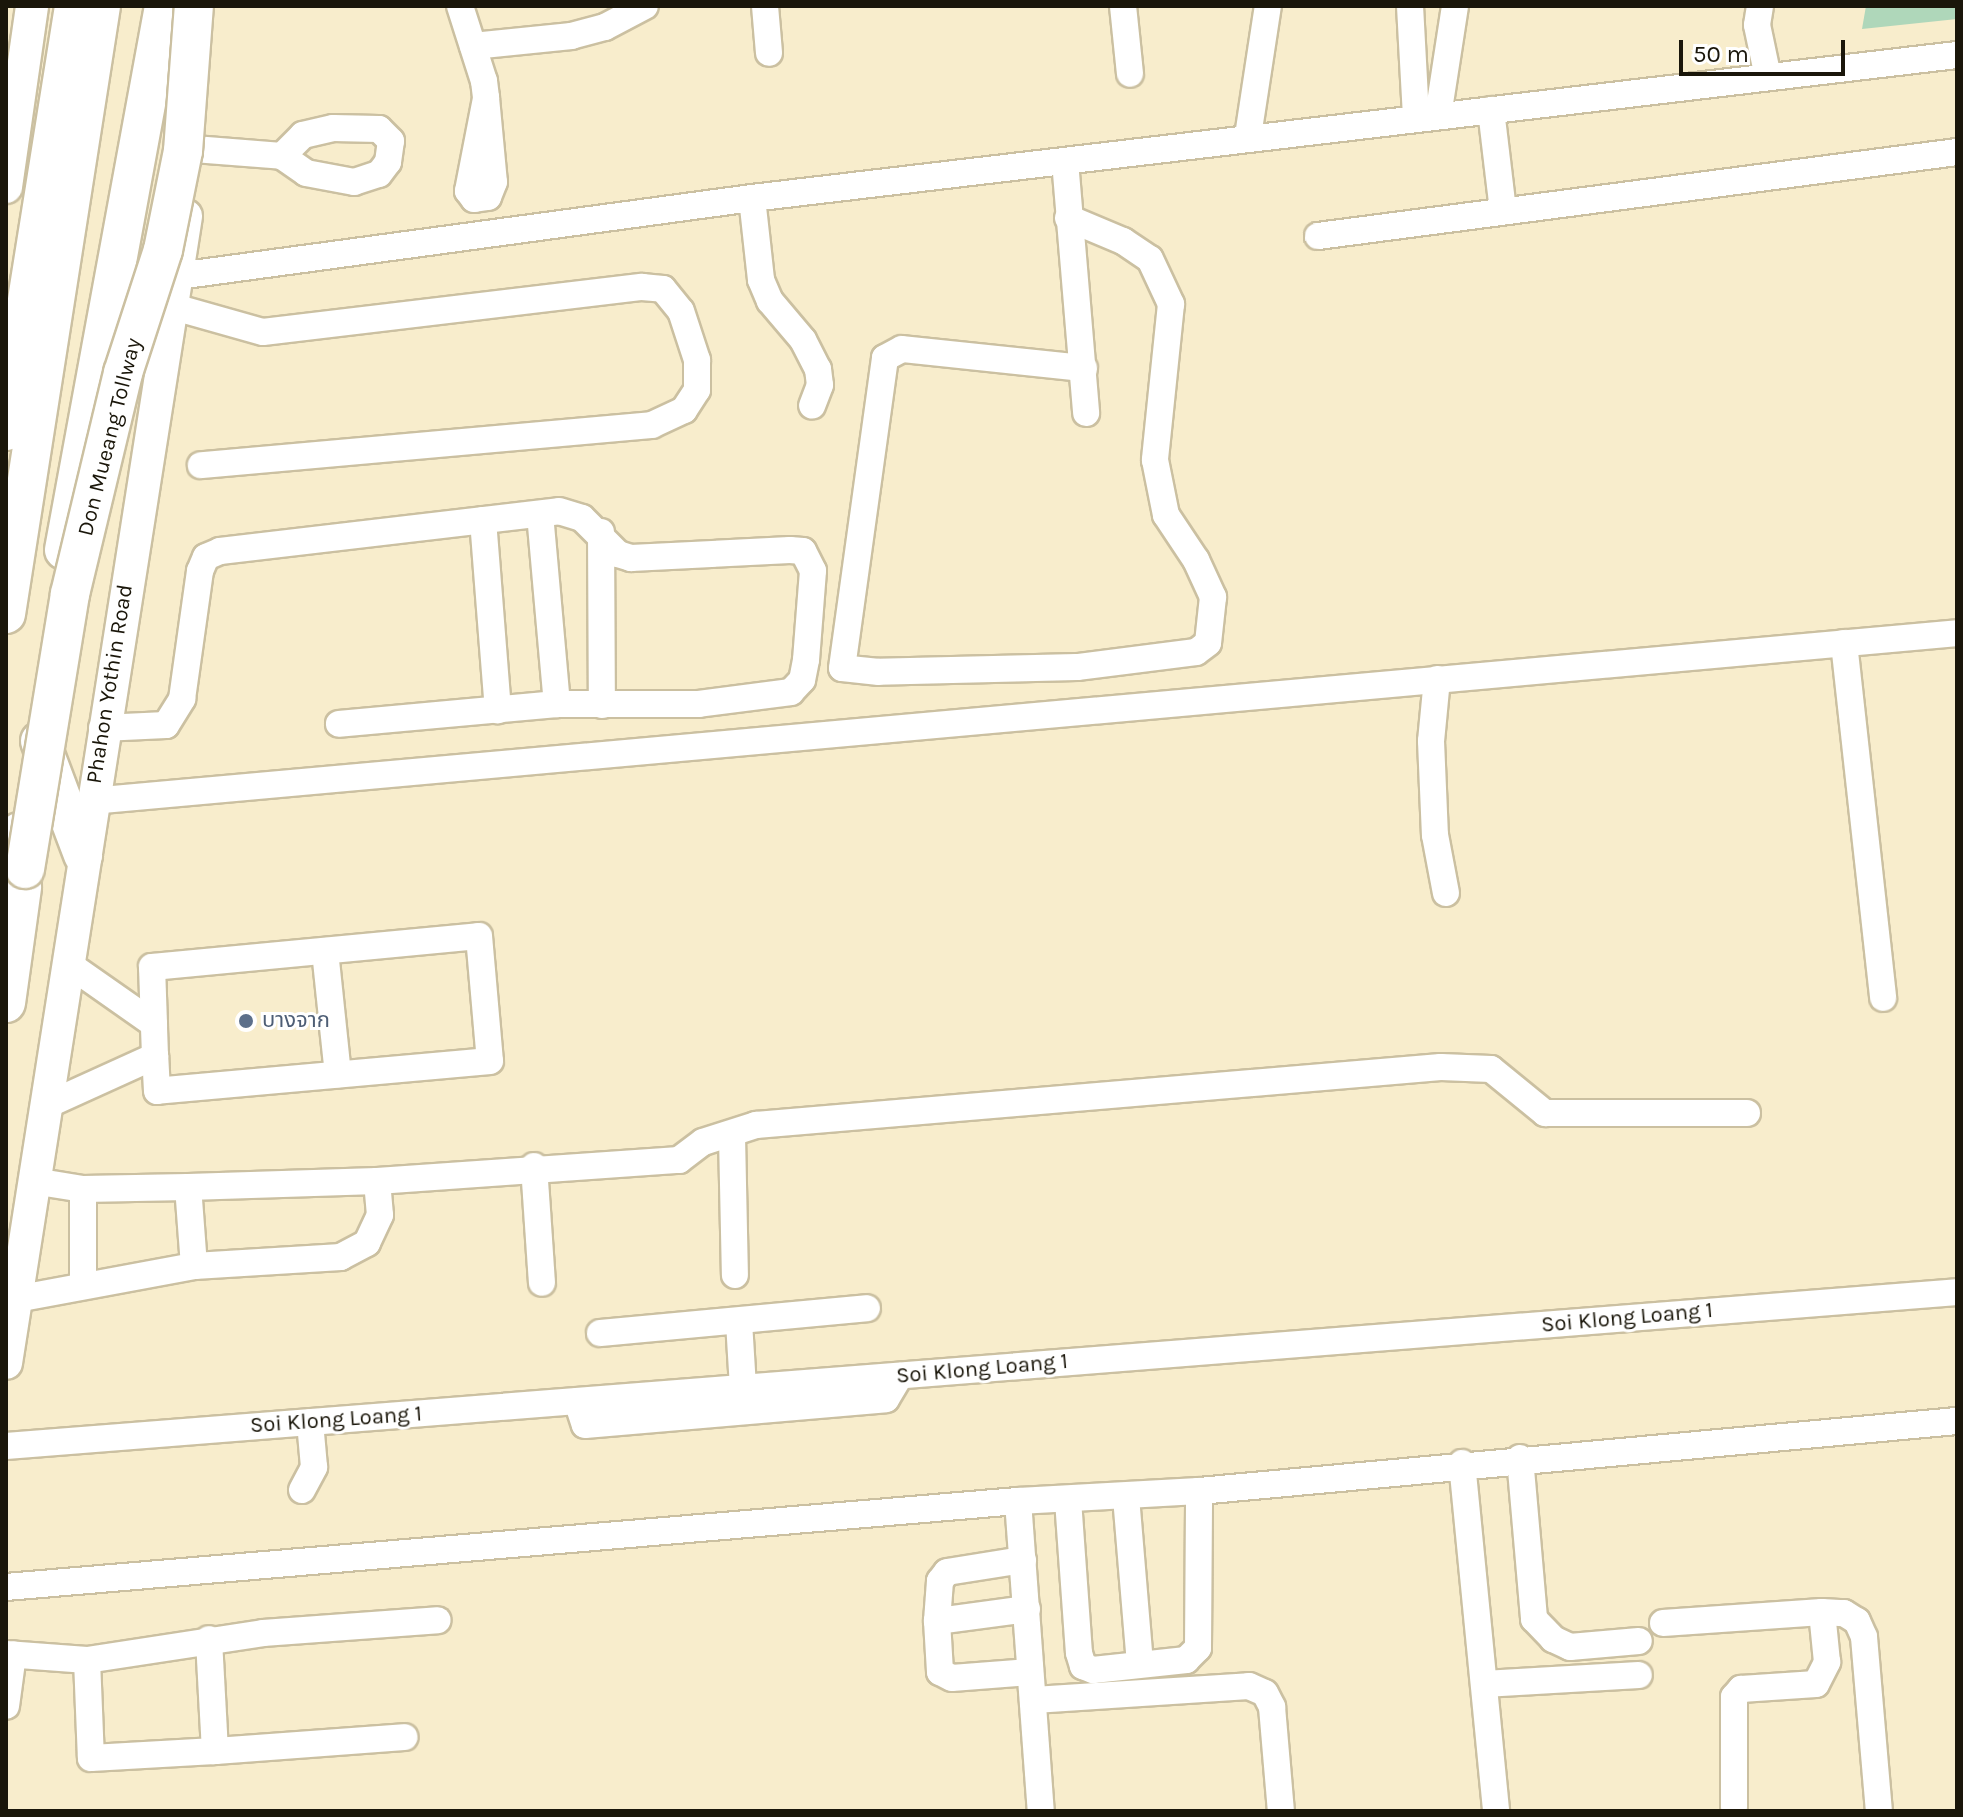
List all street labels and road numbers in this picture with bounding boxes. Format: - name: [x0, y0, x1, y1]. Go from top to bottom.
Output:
- street label: Don Mueang Tollway: [73, 335, 147, 539]
- street label: Phahon Yothin Road: [81, 583, 139, 785]
- street label: Soi Klong Loang 1: [1540, 1297, 1714, 1339]
- street label: Soi Klong Loang 1: [895, 1348, 1069, 1390]
- street label: Soi Klong Loang 1: [249, 1401, 423, 1439]

